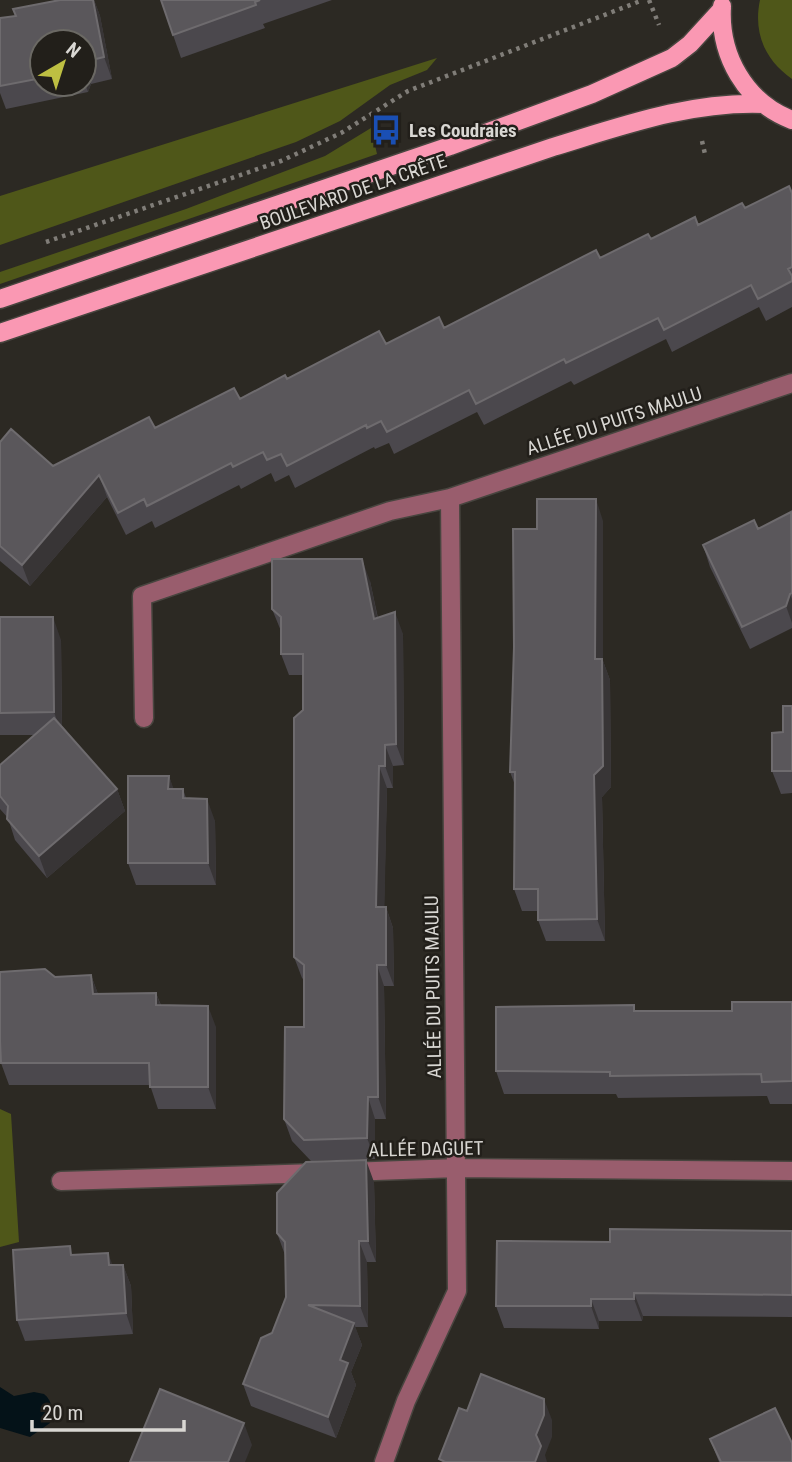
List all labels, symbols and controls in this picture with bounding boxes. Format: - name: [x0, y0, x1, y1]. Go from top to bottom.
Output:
- north arrow: [28, 28, 98, 98]
- text: N: [62, 38, 85, 63]
- bus stop icon: Les Coudraies: [369, 113, 403, 147]
- place label: Les Coudraies: [409, 119, 517, 142]
- street label: BOULEVARD DE LA CRÊTE: [257, 149, 449, 235]
- street label: ALLÉE DU PUITS MAULU: [523, 382, 705, 460]
- street label: ALLÉE DU PUITS MAULU: [420, 895, 446, 1079]
- street label: ALLÉE DAGUET: [368, 1136, 484, 1162]
- scale bar: [32, 1388, 184, 1432]
- text: 20 m: [42, 1401, 83, 1425]

